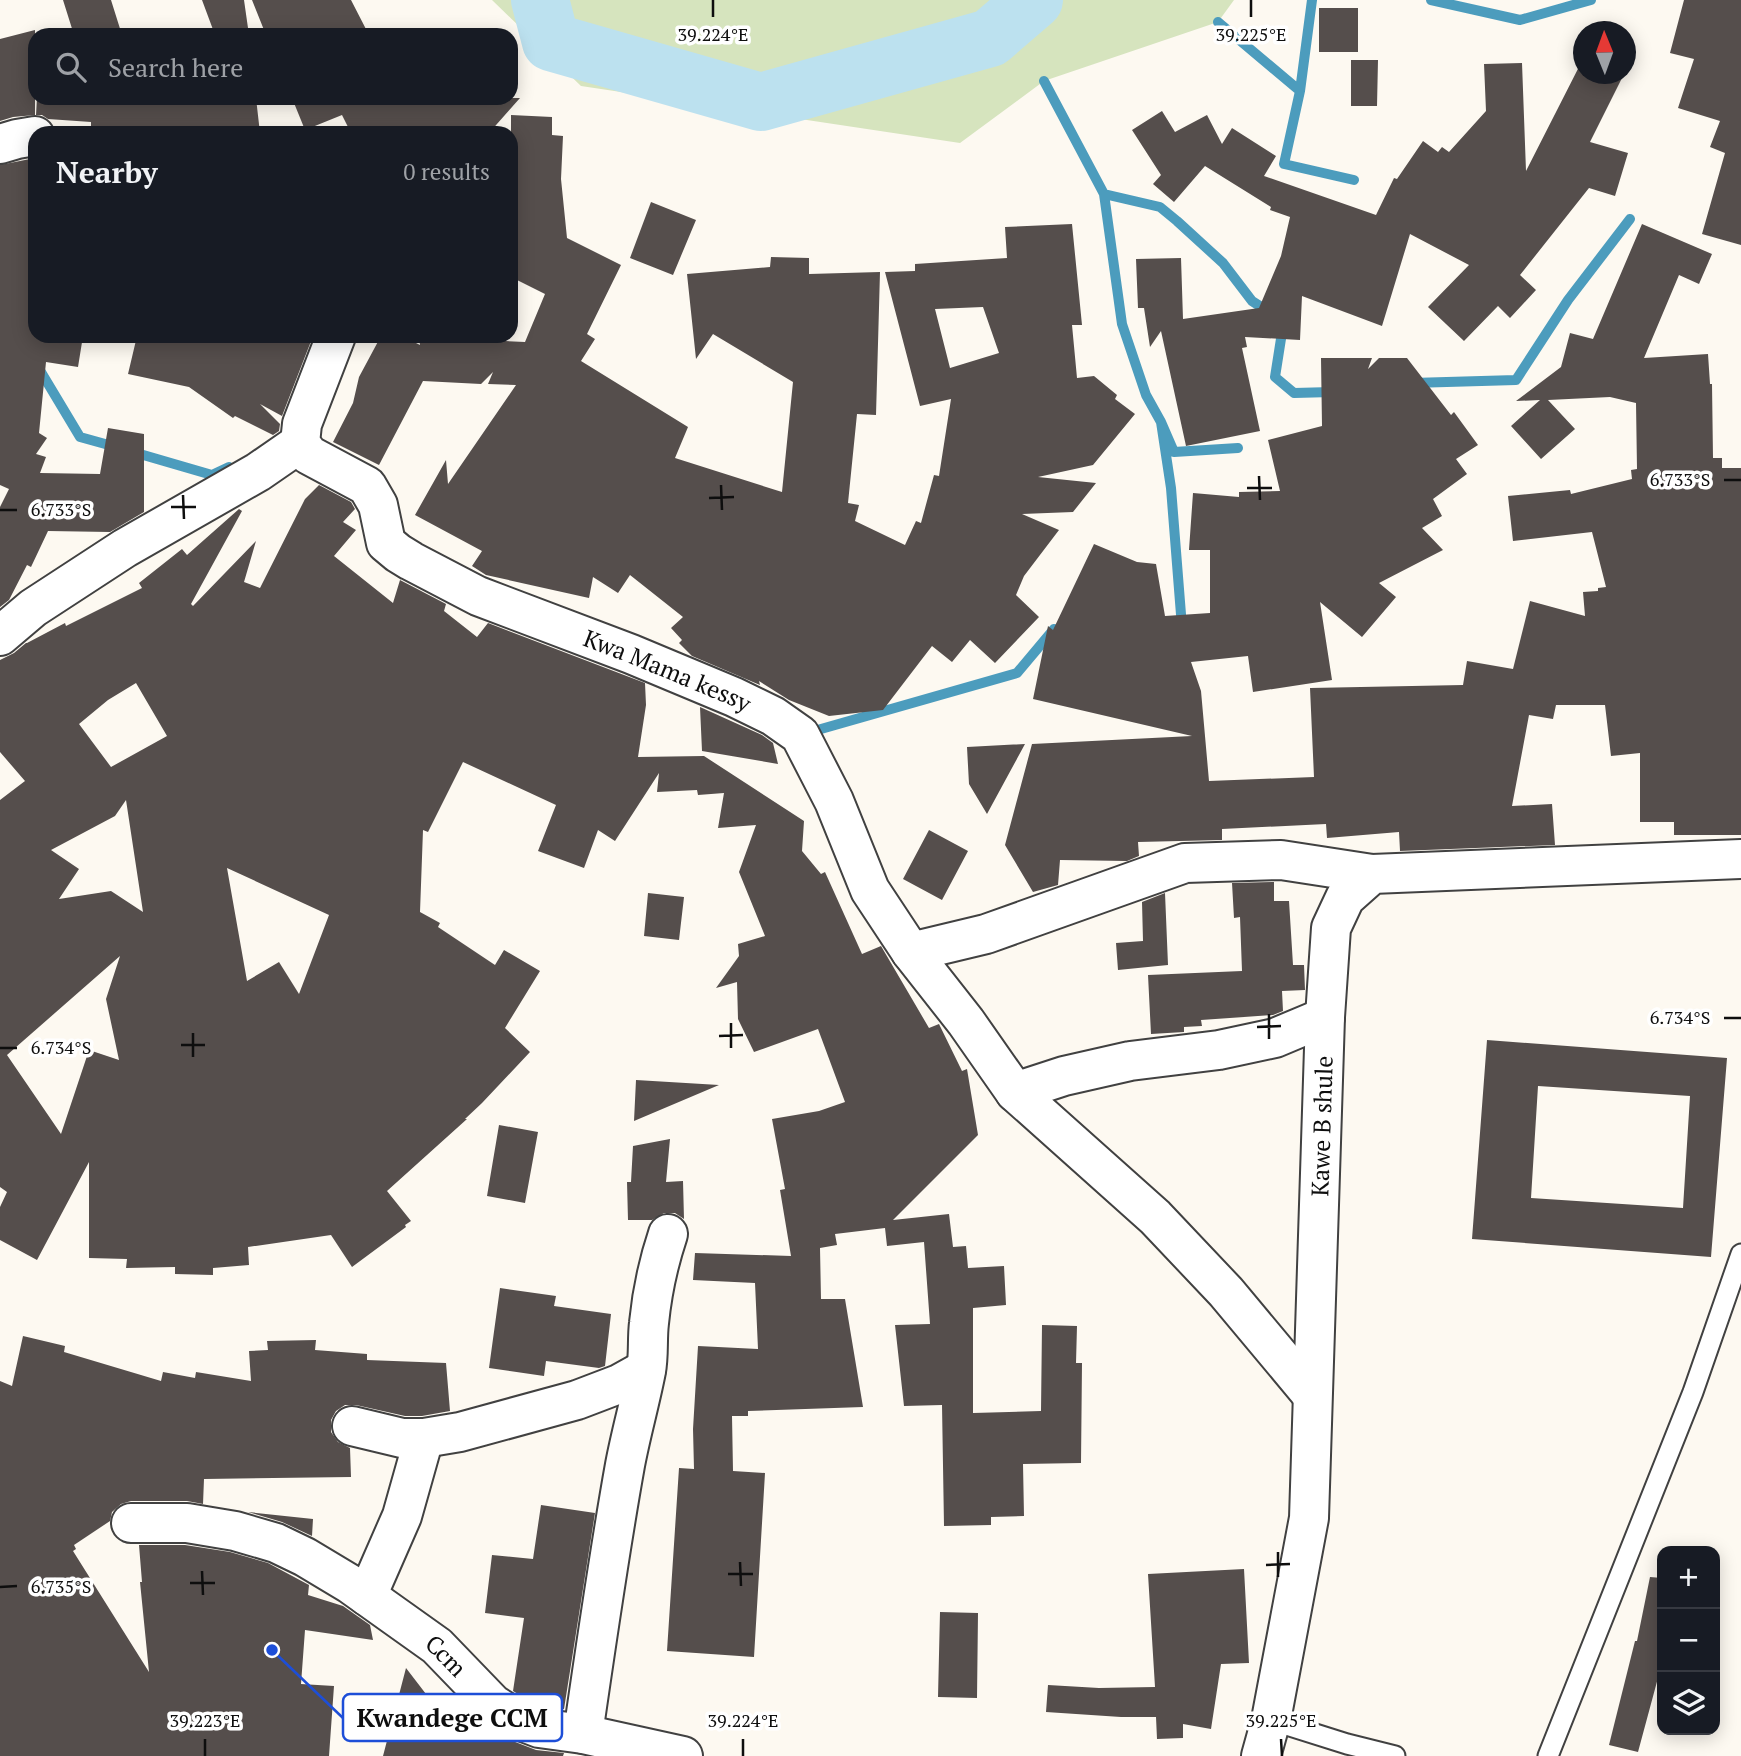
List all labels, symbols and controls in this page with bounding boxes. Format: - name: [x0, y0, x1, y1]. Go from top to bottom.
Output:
- north arrow: [1573, 21, 1636, 84]
- text: 39.224°E: [677, 22, 749, 46]
- text: 39.225°E: [1215, 22, 1287, 46]
- search box: [28, 28, 518, 105]
- icon: search: [52, 48, 90, 86]
- text: Search here: [108, 50, 243, 84]
- text: Nearby: [56, 152, 158, 192]
- text: 0 results: [403, 156, 490, 187]
- text: 6.733°S: [1650, 467, 1710, 491]
- text: 6.733°S: [31, 497, 91, 521]
- street label: Kwa Mama kessy: [579, 622, 758, 719]
- text: 6.734°S: [1650, 1005, 1710, 1029]
- text: 6.734°S: [31, 1035, 91, 1059]
- street label: Kawe B shule: [1303, 1055, 1340, 1197]
- map controls: [1657, 1546, 1720, 1735]
- button: +: [1657, 1546, 1720, 1609]
- text: 6.735°S: [31, 1574, 91, 1598]
- button: −: [1657, 1609, 1720, 1672]
- street label: Ccm: [419, 1627, 474, 1684]
- button: layers: [1657, 1672, 1720, 1735]
- callout: Kwandege CCM: [343, 1694, 562, 1741]
- text: Kwandege CCM: [356, 1700, 548, 1734]
- text: 39.223°E: [169, 1708, 241, 1732]
- text: 39.224°E: [707, 1708, 779, 1732]
- text: 39.225°E: [1245, 1708, 1317, 1732]

